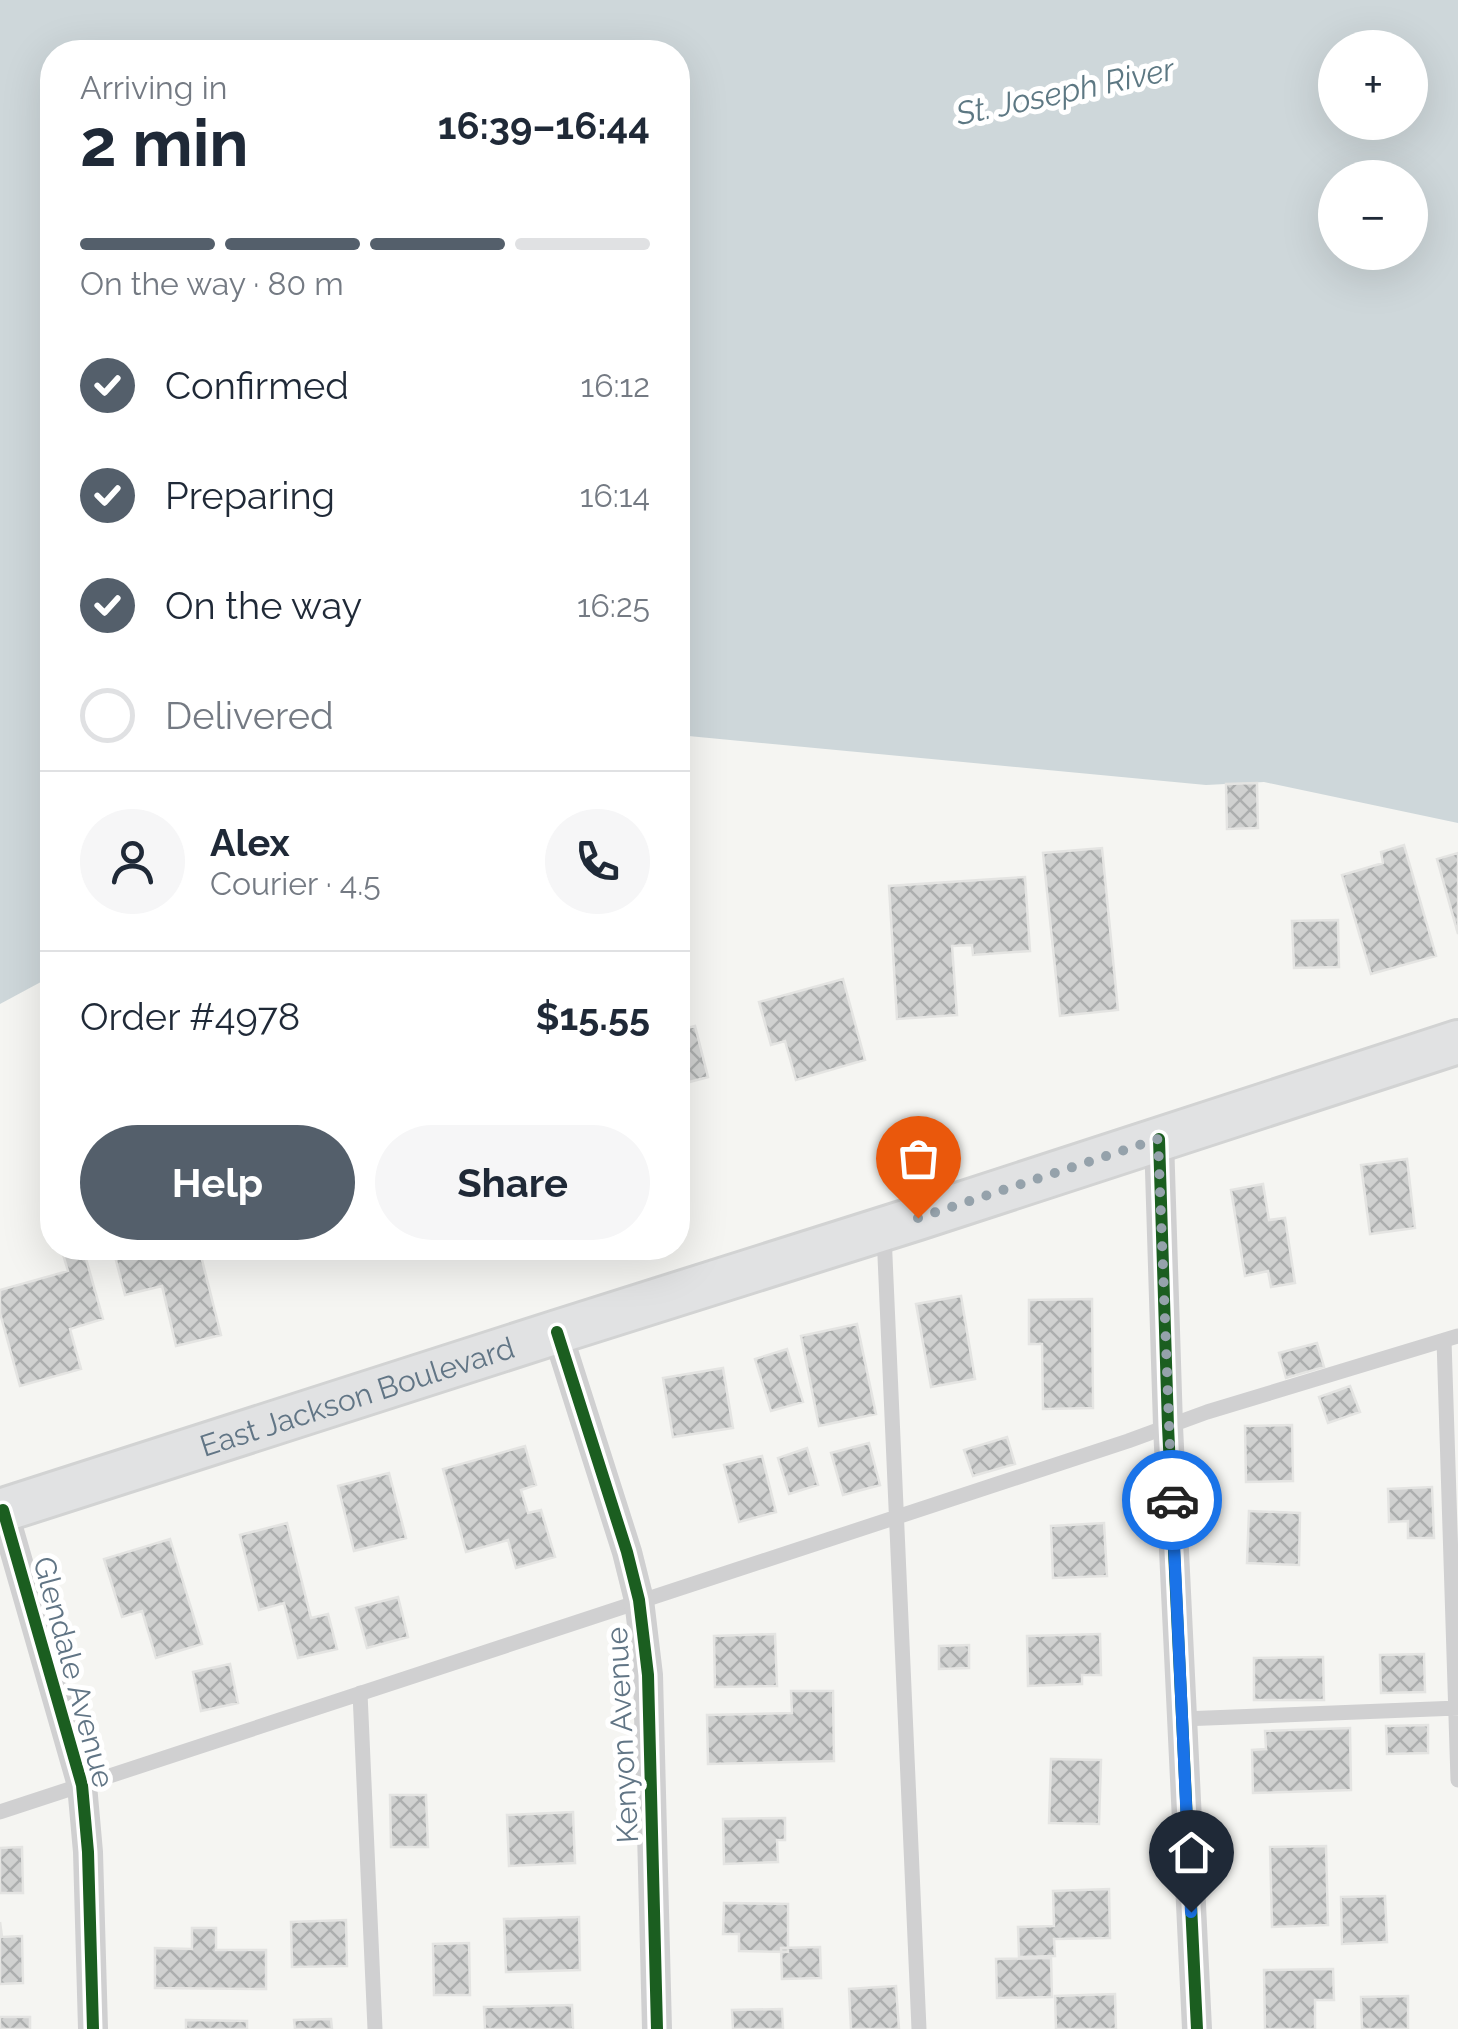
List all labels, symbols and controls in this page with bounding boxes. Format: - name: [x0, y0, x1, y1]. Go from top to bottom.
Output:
- map controls: [1318, 30, 1428, 270]
- button: +: [1318, 30, 1428, 140]
- water label: St. Joseph River: [951, 50, 1179, 132]
- text: Arriving in: [80, 69, 227, 106]
- text: 16:39–16:44: [438, 103, 650, 148]
- text: 2 min: [80, 105, 249, 181]
- button: −: [1318, 160, 1428, 270]
- text: On the way · 80 m: [80, 265, 344, 302]
- icon: check: [80, 358, 135, 413]
- text: Confirmed: [165, 363, 349, 408]
- text: 16:12: [581, 367, 650, 404]
- icon: check: [80, 468, 135, 523]
- text: Preparing: [165, 473, 335, 518]
- text: 16:14: [580, 477, 650, 514]
- icon: check: [80, 578, 135, 633]
- text: On the way: [165, 583, 362, 628]
- text: 16:25: [577, 587, 650, 624]
- text: Delivered: [165, 693, 334, 738]
- button: person: [80, 809, 185, 914]
- button: phone: [545, 809, 650, 914]
- text: Alex: [210, 820, 290, 865]
- text: Courier · 4.5: [210, 865, 381, 902]
- text: Order #4978: [80, 994, 300, 1039]
- text: $15.55: [535, 994, 650, 1039]
- pin: [876, 1116, 961, 1219]
- button: Help: [80, 1125, 355, 1240]
- button: Share: [375, 1125, 650, 1240]
- icon: bag: [891, 1131, 946, 1186]
- street label: East Jackson Boulevard: [195, 1329, 519, 1463]
- courier: [1122, 1450, 1222, 1550]
- icon: car: [1145, 1473, 1200, 1528]
- street label: Glendale Avenue: [26, 1553, 122, 1791]
- street label: Kenyon Avenue: [599, 1626, 645, 1844]
- pin: [1149, 1810, 1234, 1913]
- icon: home: [1164, 1825, 1219, 1880]

